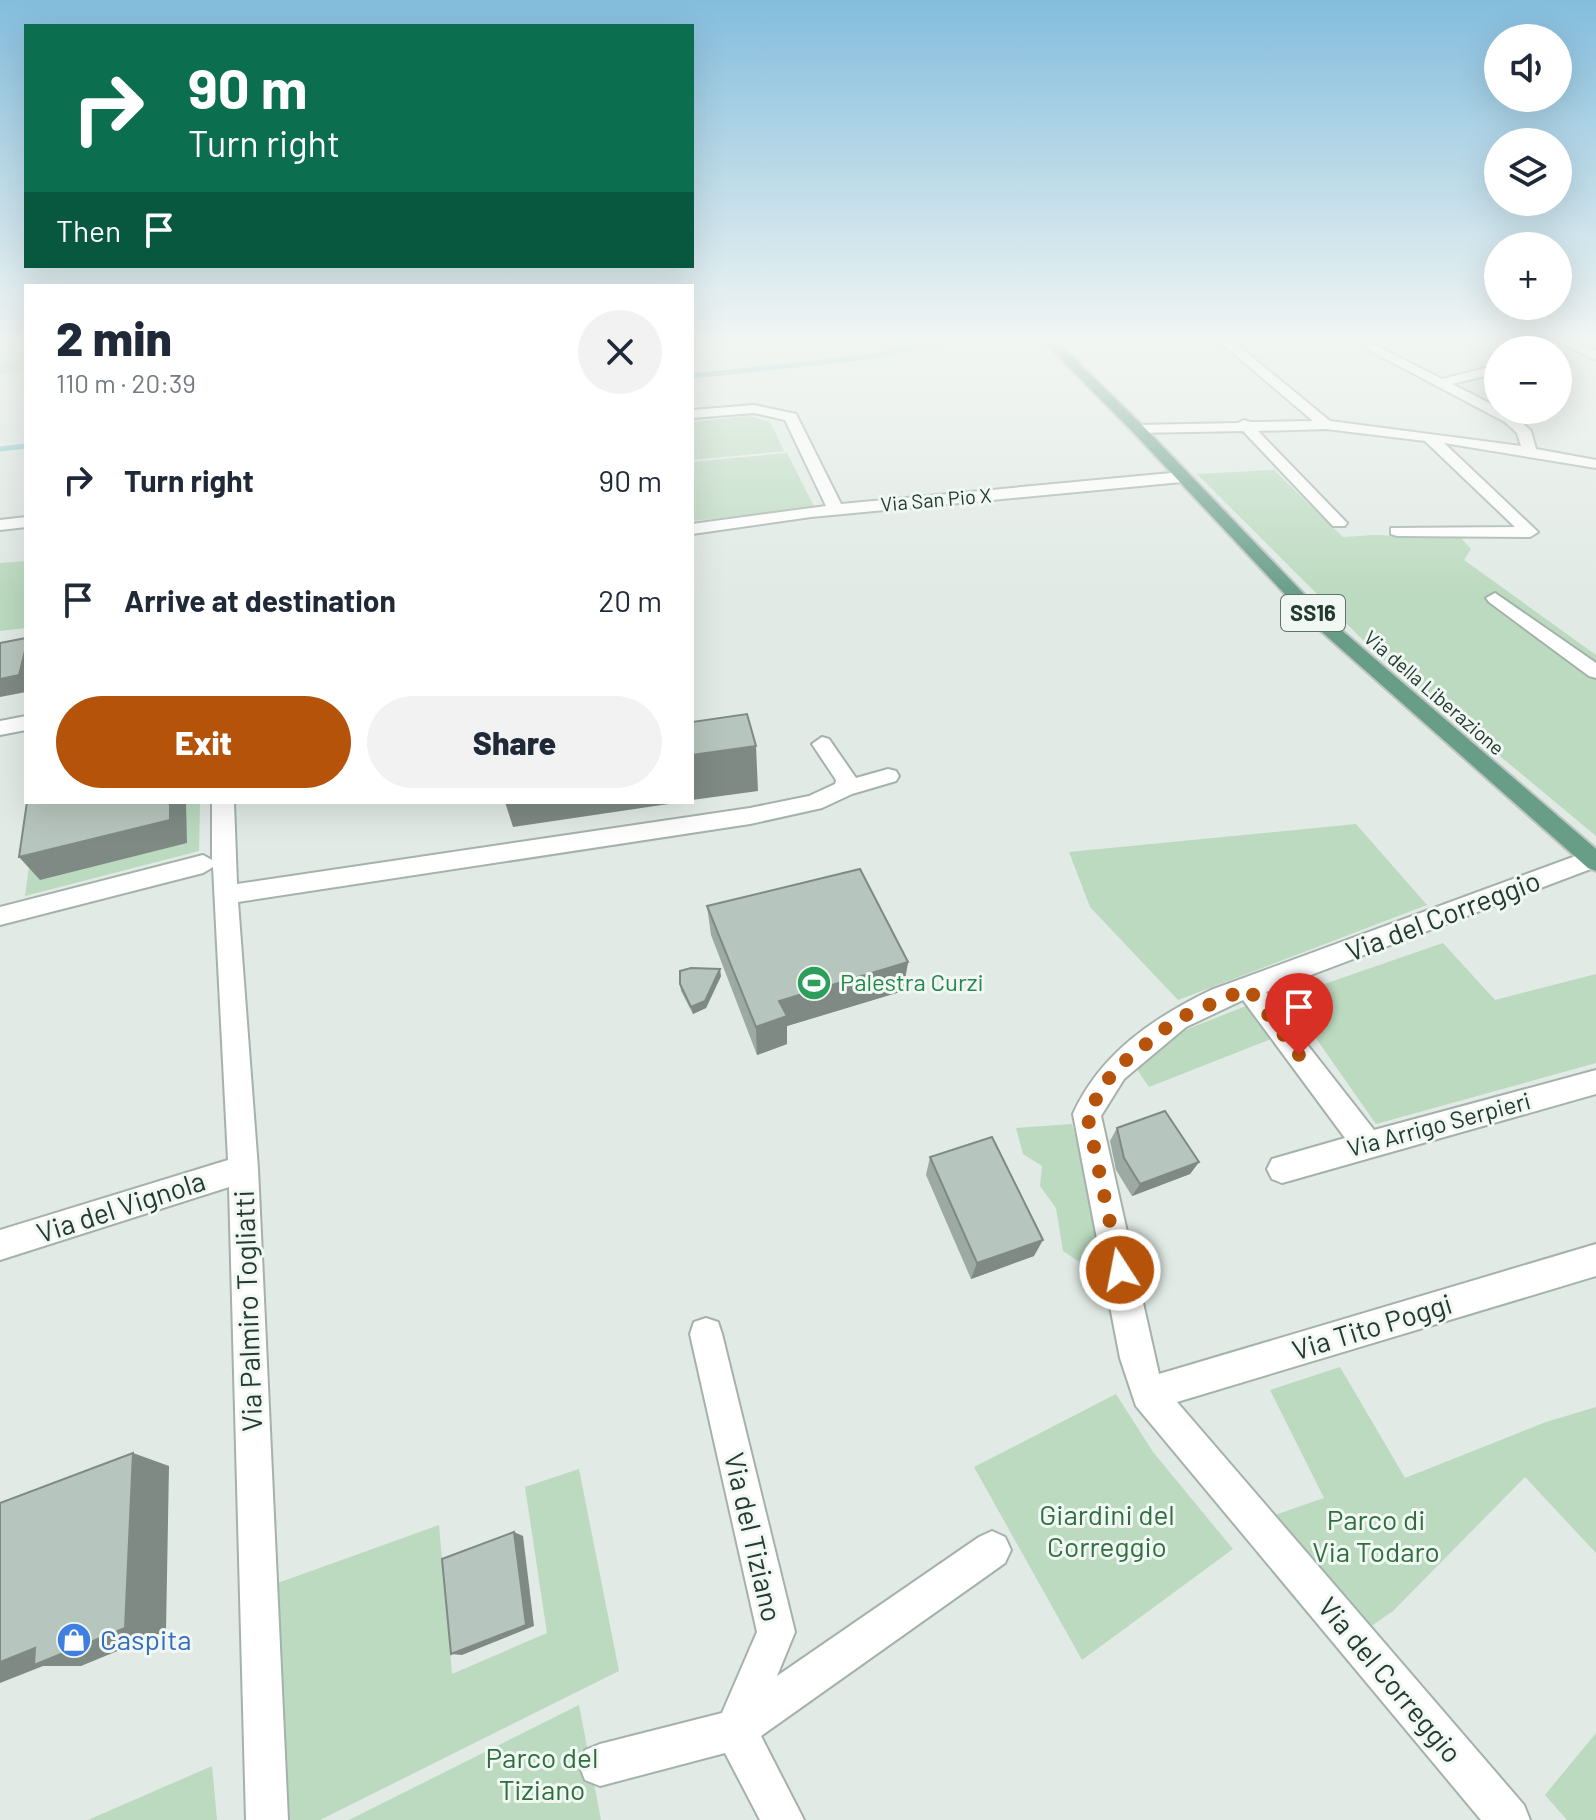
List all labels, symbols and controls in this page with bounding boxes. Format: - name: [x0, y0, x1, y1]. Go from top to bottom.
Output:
- map controls: [1484, 24, 1572, 424]
- button: sound: [1484, 24, 1572, 112]
- text: 90 m: [188, 53, 308, 120]
- icon: right: [56, 56, 160, 160]
- text: Turn right: [188, 121, 340, 164]
- button: layers: [1484, 128, 1572, 216]
- icon: arrive: [137, 208, 181, 252]
- text: Then: [56, 212, 121, 248]
- button: +: [1484, 232, 1572, 320]
- text: 2 min: [56, 308, 172, 366]
- button: close: [578, 310, 662, 394]
- button: −: [1484, 336, 1572, 424]
- text: 110 m · 20:39: [56, 367, 196, 398]
- icon: right: [56, 458, 100, 502]
- text: Turn right: [124, 462, 254, 498]
- text: 90 m: [599, 462, 662, 498]
- street label: Via San Pio X: [879, 482, 993, 516]
- icon: arrive: [56, 578, 100, 622]
- text: Arrive at destination: [124, 582, 396, 618]
- text: 20 m: [598, 582, 662, 618]
- road number: SS16: [1281, 595, 1345, 631]
- street label: Via della Liberazione: [1360, 625, 1510, 760]
- button: Exit: [56, 696, 351, 788]
- button: Share: [367, 696, 662, 788]
- street label: Via del Correggio: [1341, 862, 1545, 968]
- sports icon: Palestra Curzi: [795, 964, 833, 1002]
- place label: Palestra Curzi: [840, 967, 984, 996]
- pin: [1265, 973, 1333, 1055]
- icon: arrive: [1277, 985, 1321, 1029]
- street label: Via Arrigo Serpieri: [1344, 1085, 1534, 1162]
- street label: Via del Vignola: [32, 1163, 209, 1249]
- street label: Via Palmiro Togliatti: [226, 1190, 268, 1432]
- position arrow: [1078, 1228, 1162, 1312]
- street label: Via Tito Poggi: [1288, 1286, 1456, 1366]
- street label: Via del Tiziano: [718, 1449, 790, 1625]
- park label: Giardini del Correggio: [1039, 1497, 1175, 1563]
- park label: Parco di Via Todaro: [1312, 1502, 1440, 1568]
- street label: Via del Correggio: [1312, 1590, 1470, 1769]
- shop icon: Caspita: [55, 1621, 93, 1659]
- place label: Caspita: [100, 1622, 192, 1656]
- park label: Parco del Tiziano: [486, 1740, 598, 1806]

